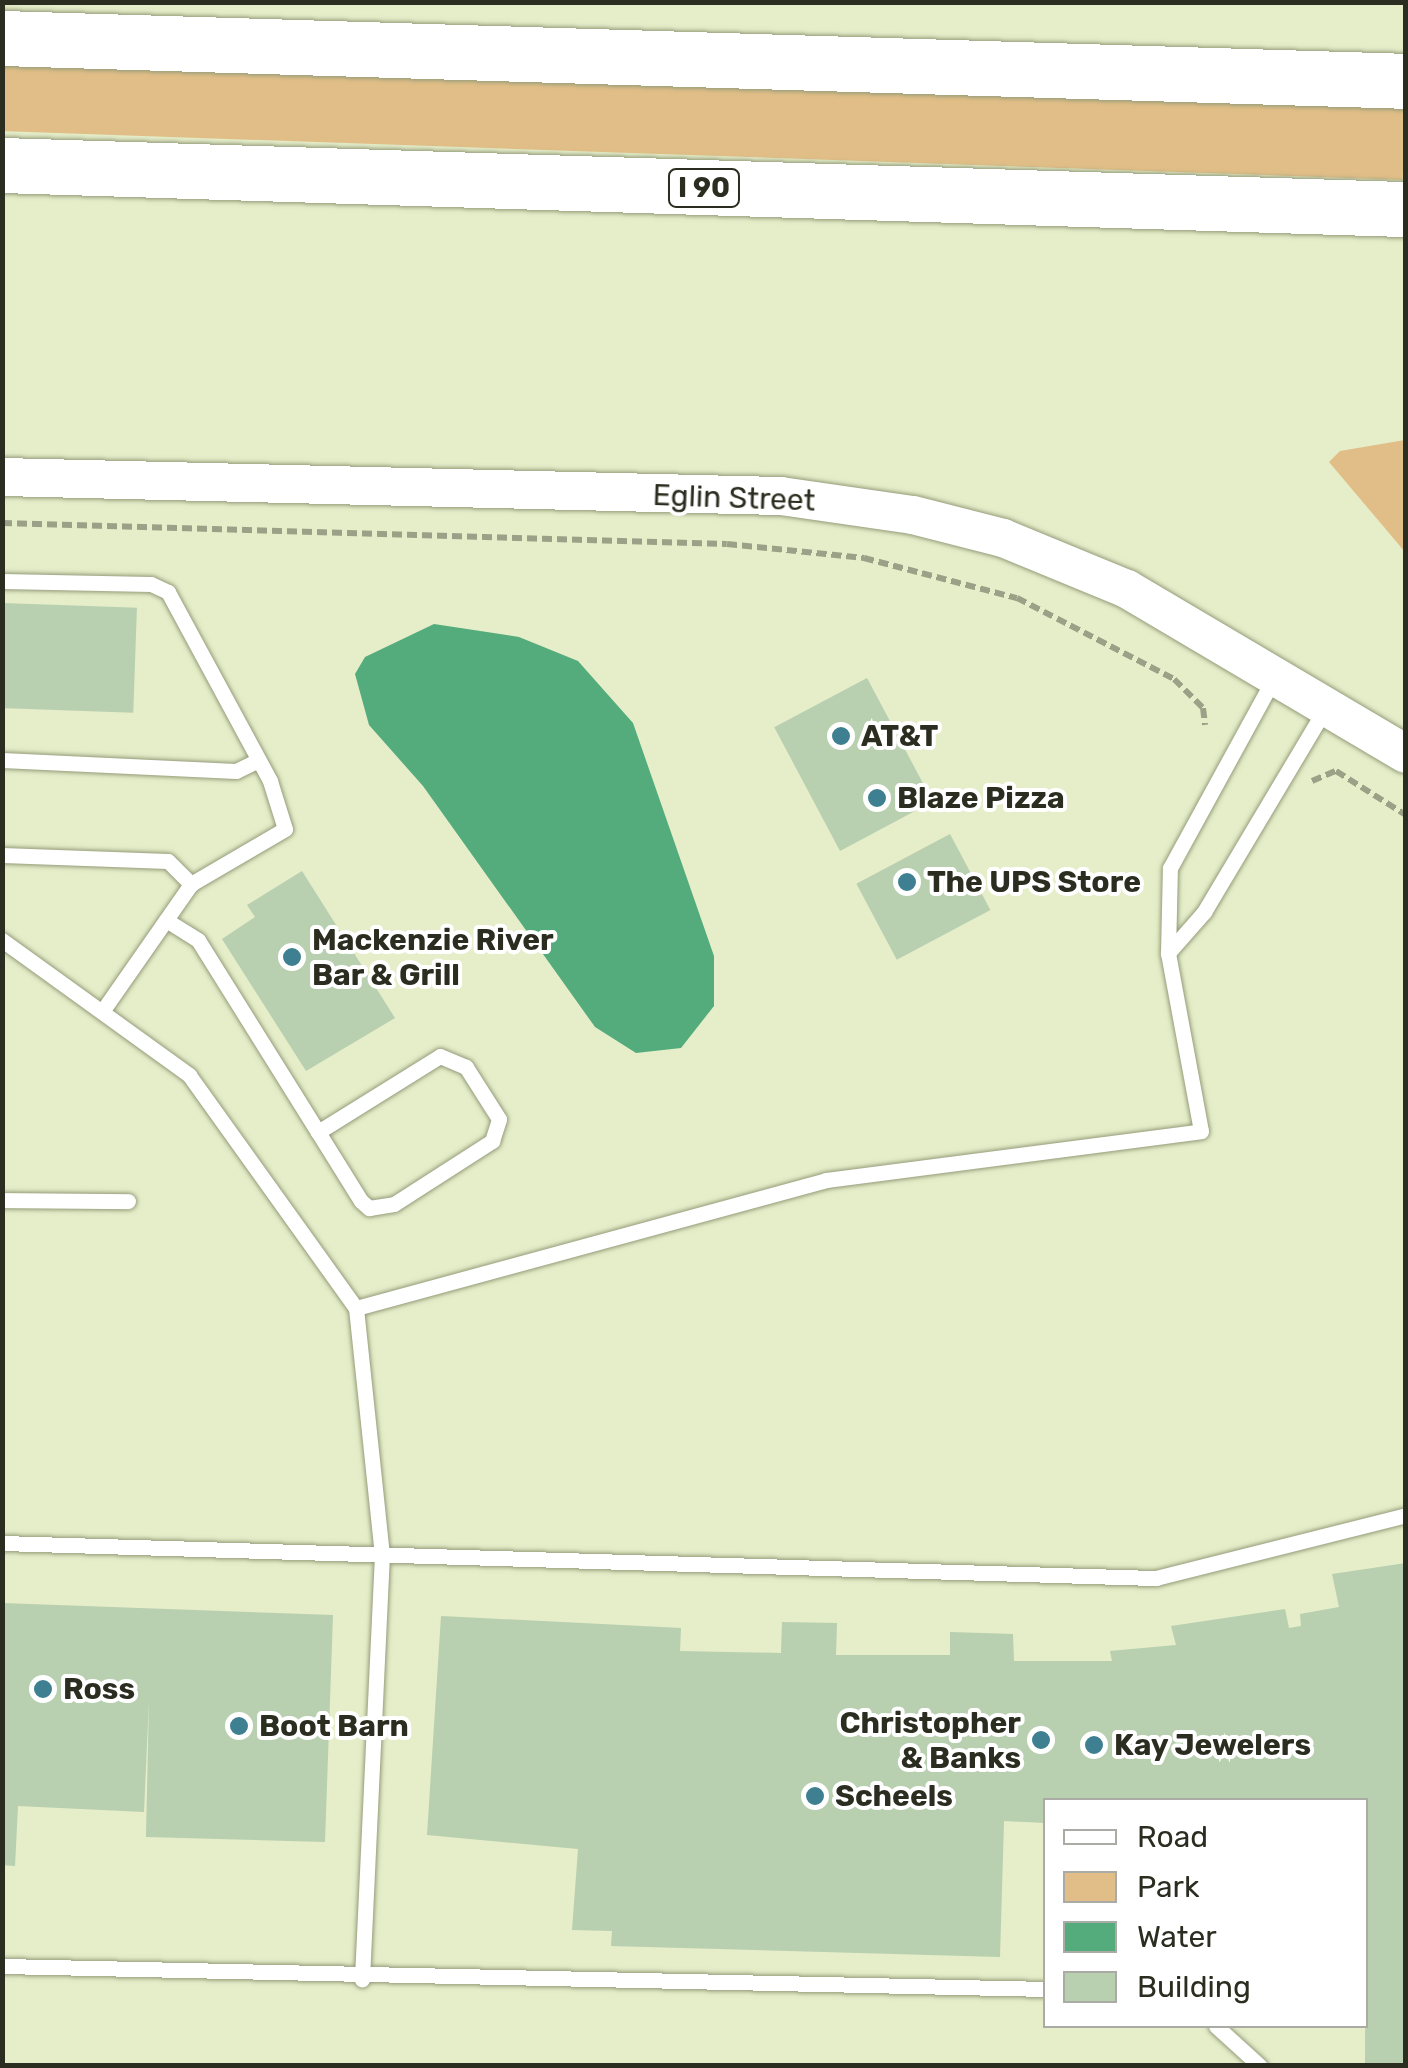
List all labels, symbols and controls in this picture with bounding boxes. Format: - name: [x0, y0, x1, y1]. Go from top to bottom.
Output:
- road number: I 90: [666, 165, 742, 211]
- street label: Eglin Street: [652, 477, 816, 519]
- place label: AT&T: [861, 718, 938, 754]
- marker: AT&T: [830, 725, 852, 747]
- place label: Blaze Pizza: [897, 780, 1065, 816]
- marker: Blaze Pizza: [866, 787, 888, 809]
- place label: The UPS Store: [927, 864, 1141, 900]
- marker: The UPS Store: [896, 871, 918, 893]
- place label: Mackenzie River Bar & Grill: [312, 922, 554, 992]
- marker: Mackenzie River Bar & Grill: [281, 946, 303, 968]
- place label: Ross: [63, 1671, 135, 1707]
- marker: Ross: [32, 1678, 54, 1700]
- place label: Christopher & Banks: [840, 1705, 1021, 1776]
- place label: Boot Barn: [259, 1708, 409, 1744]
- marker: Boot Barn: [228, 1715, 250, 1737]
- place label: Kay Jewelers: [1114, 1727, 1312, 1763]
- marker: Christopher & Banks: [1030, 1729, 1052, 1751]
- marker: Kay Jewelers: [1083, 1734, 1105, 1756]
- place label: Scheels: [835, 1778, 953, 1814]
- marker: Scheels: [804, 1785, 826, 1807]
- legend: [1043, 1798, 1368, 2028]
- text: Road: [1137, 1819, 1208, 1855]
- text: Park: [1137, 1869, 1199, 1905]
- text: Water: [1137, 1919, 1217, 1955]
- text: Building: [1137, 1969, 1251, 2005]

